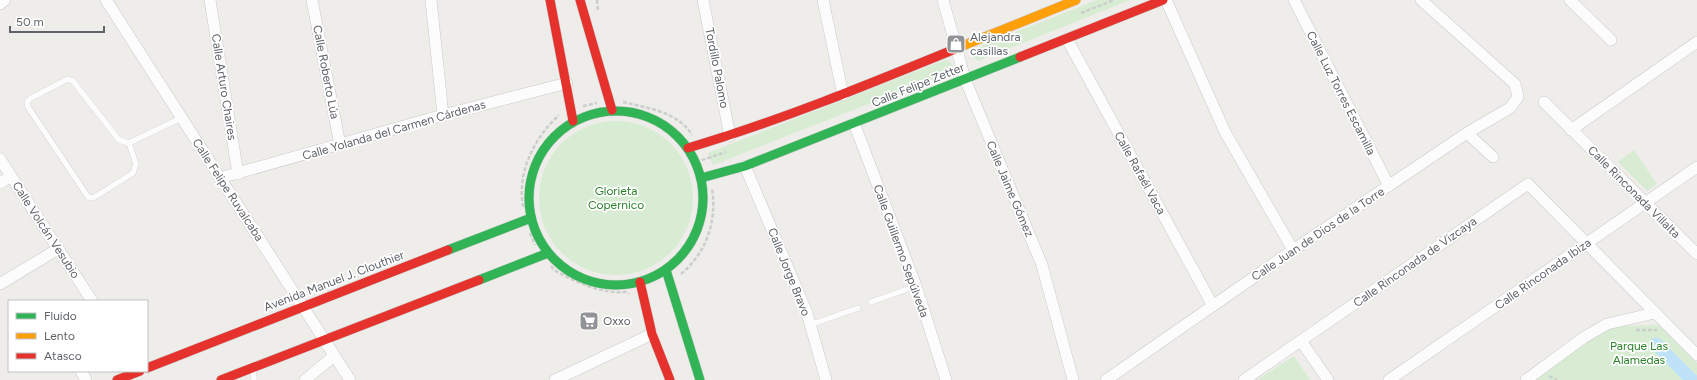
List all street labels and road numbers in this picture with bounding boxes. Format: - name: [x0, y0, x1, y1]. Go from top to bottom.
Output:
- street label: Calle Roberto Lúa: [310, 24, 342, 120]
- street label: Tordillo Palomo: [702, 27, 732, 109]
- street label: Calle Luz Torres Escamilla: [1304, 29, 1378, 157]
- street label: Calle Arturo Chaires: [209, 33, 239, 142]
- street label: Calle Felipe Zetter: [870, 60, 966, 110]
- street label: Calle Yolanda del Carmen Cárdenas: [301, 97, 488, 163]
- street label: Calle Rafaél Vaca: [1111, 129, 1169, 217]
- street label: Calle Felipe Ruvalcaba: [190, 136, 266, 244]
- street label: Calle Jaime Gómez: [983, 139, 1037, 239]
- street label: Calle Rinconada Villalta: [1585, 143, 1683, 241]
- street label: Calle Volcán Vesubio: [9, 179, 83, 281]
- street label: Calle Guillermo Sepúlveda: [870, 183, 932, 319]
- street label: Calle Juan de Dios de la Torre: [1249, 184, 1387, 284]
- street label: Calle Rinconada de Vizcaya: [1351, 214, 1479, 310]
- street label: Calle Jorge Bravo: [765, 226, 813, 318]
- street label: Calle Rinconada Ibiza: [1492, 236, 1594, 312]
- street label: Avenida Manuel J. Clouthier: [262, 248, 406, 314]

